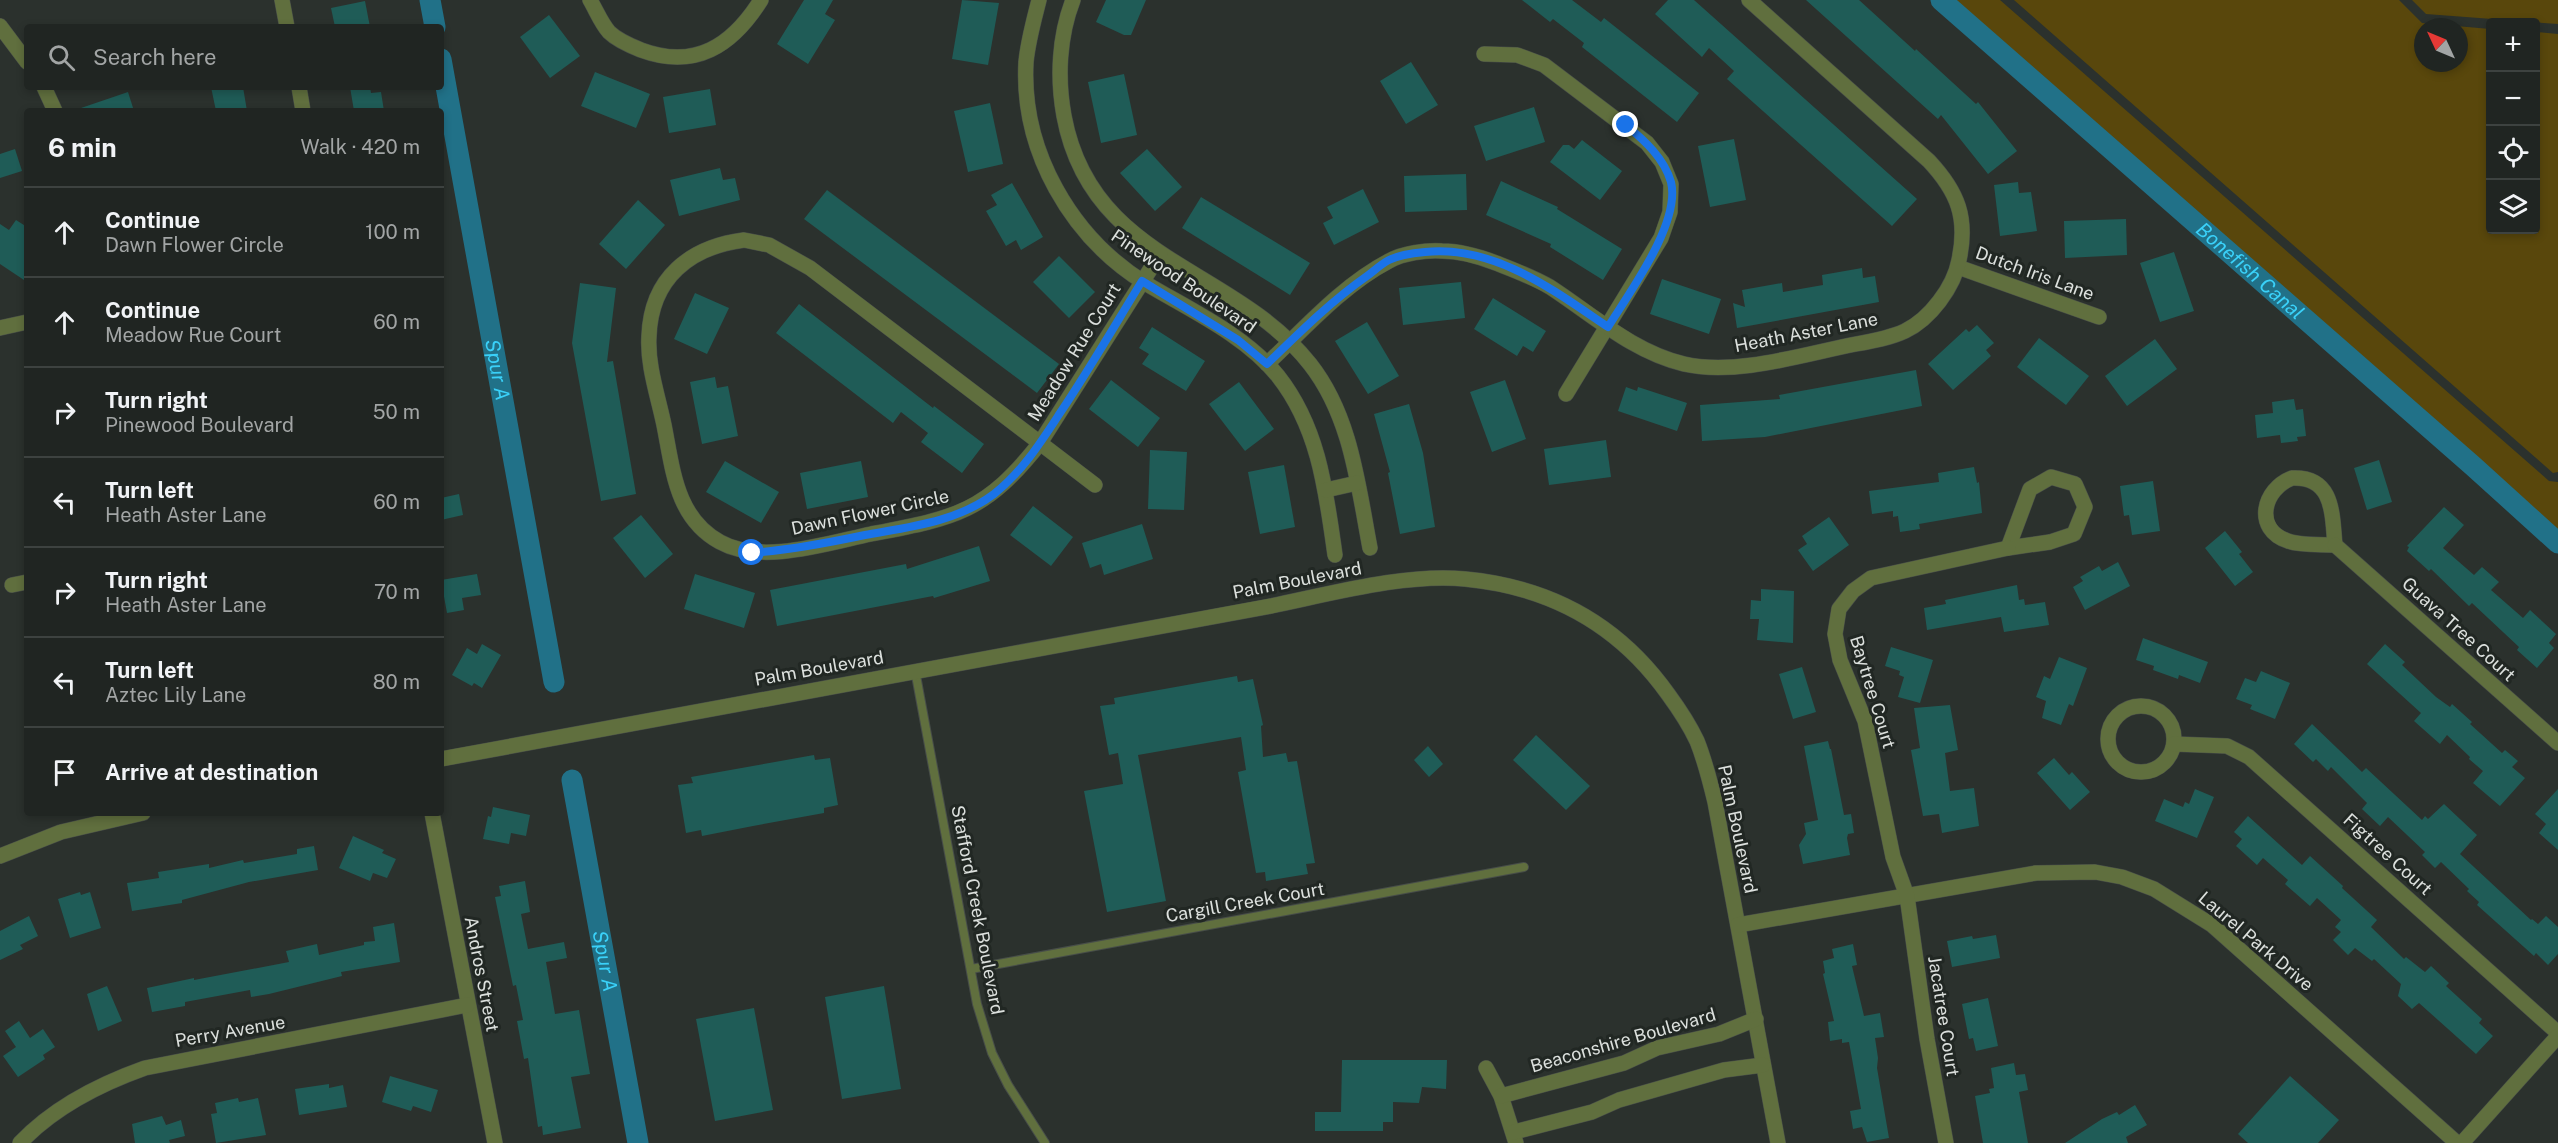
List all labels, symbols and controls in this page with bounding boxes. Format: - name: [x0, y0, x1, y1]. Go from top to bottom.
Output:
- north arrow: [2414, 18, 2468, 72]
- map controls: [2486, 18, 2540, 234]
- button: +: [2486, 18, 2540, 72]
- search box: [24, 24, 444, 90]
- icon: search: [45, 41, 78, 74]
- text: Search here: [93, 44, 217, 70]
- button: −: [2486, 72, 2540, 126]
- route end: [1612, 111, 1638, 137]
- button: locate: [2486, 126, 2540, 180]
- text: 6 min: [48, 132, 117, 163]
- text: Walk · 420 m: [300, 135, 420, 159]
- button: layers: [2486, 180, 2540, 234]
- text: Continue: [105, 207, 200, 233]
- icon: ahead: [48, 216, 81, 249]
- water label: Bonefish Canal: [2191, 217, 2309, 324]
- text: 100 m: [365, 220, 420, 244]
- street label: Pinewood Boulevard: [1108, 225, 1260, 337]
- text: Dawn Flower Circle: [105, 233, 284, 257]
- street label: Dutch Iris Lane: [1973, 242, 2097, 304]
- street label: Meadow Rue Court: [1023, 279, 1125, 425]
- text: Continue: [105, 297, 200, 323]
- icon: ahead: [48, 306, 81, 339]
- street label: Heath Aster Lane: [1733, 308, 1879, 356]
- text: 60 m: [373, 310, 420, 334]
- text: Meadow Rue Court: [105, 323, 281, 347]
- water label: Spur A: [480, 337, 515, 403]
- text: Turn right: [105, 387, 208, 413]
- icon: right: [48, 396, 81, 429]
- text: 50 m: [373, 400, 420, 424]
- text: Pinewood Boulevard: [105, 413, 294, 437]
- text: Turn left: [105, 477, 194, 503]
- street label: Dawn Flower Circle: [789, 485, 951, 539]
- icon: left: [48, 486, 81, 519]
- text: 60 m: [373, 490, 420, 514]
- text: Heath Aster Lane: [105, 503, 267, 527]
- route start: [738, 539, 764, 565]
- street label: Palm Boulevard: [1231, 557, 1363, 603]
- text: Turn right: [105, 567, 208, 593]
- street label: Guava Tree Court: [2398, 573, 2520, 685]
- icon: right: [48, 576, 81, 609]
- text: 70 m: [374, 580, 420, 604]
- text: Heath Aster Lane: [105, 593, 267, 617]
- street label: Baytree Court: [1846, 633, 1900, 751]
- street label: Palm Boulevard: [753, 646, 885, 690]
- text: Turn left: [105, 657, 194, 683]
- icon: left: [48, 666, 81, 699]
- text: 80 m: [373, 670, 420, 694]
- text: Aztec Lily Lane: [105, 683, 246, 707]
- icon: arrive: [48, 756, 81, 789]
- text: Arrive at destination: [105, 759, 318, 785]
- street label: Palm Boulevard: [1714, 763, 1762, 895]
- street label: Stafford Creek Boulevard: [947, 804, 1009, 1016]
- street label: Figtree Court: [2339, 809, 2437, 899]
- street label: Cargill Creek Court: [1164, 878, 1326, 926]
- street label: Laurel Park Drive: [2194, 887, 2318, 995]
- street label: Andros Street: [461, 915, 503, 1033]
- water label: Spur A: [588, 928, 622, 994]
- street label: Jacatree Court: [1924, 954, 1964, 1078]
- street label: Beaconshire Boulevard: [1528, 1003, 1718, 1077]
- street label: Perry Avenue: [173, 1011, 287, 1051]

